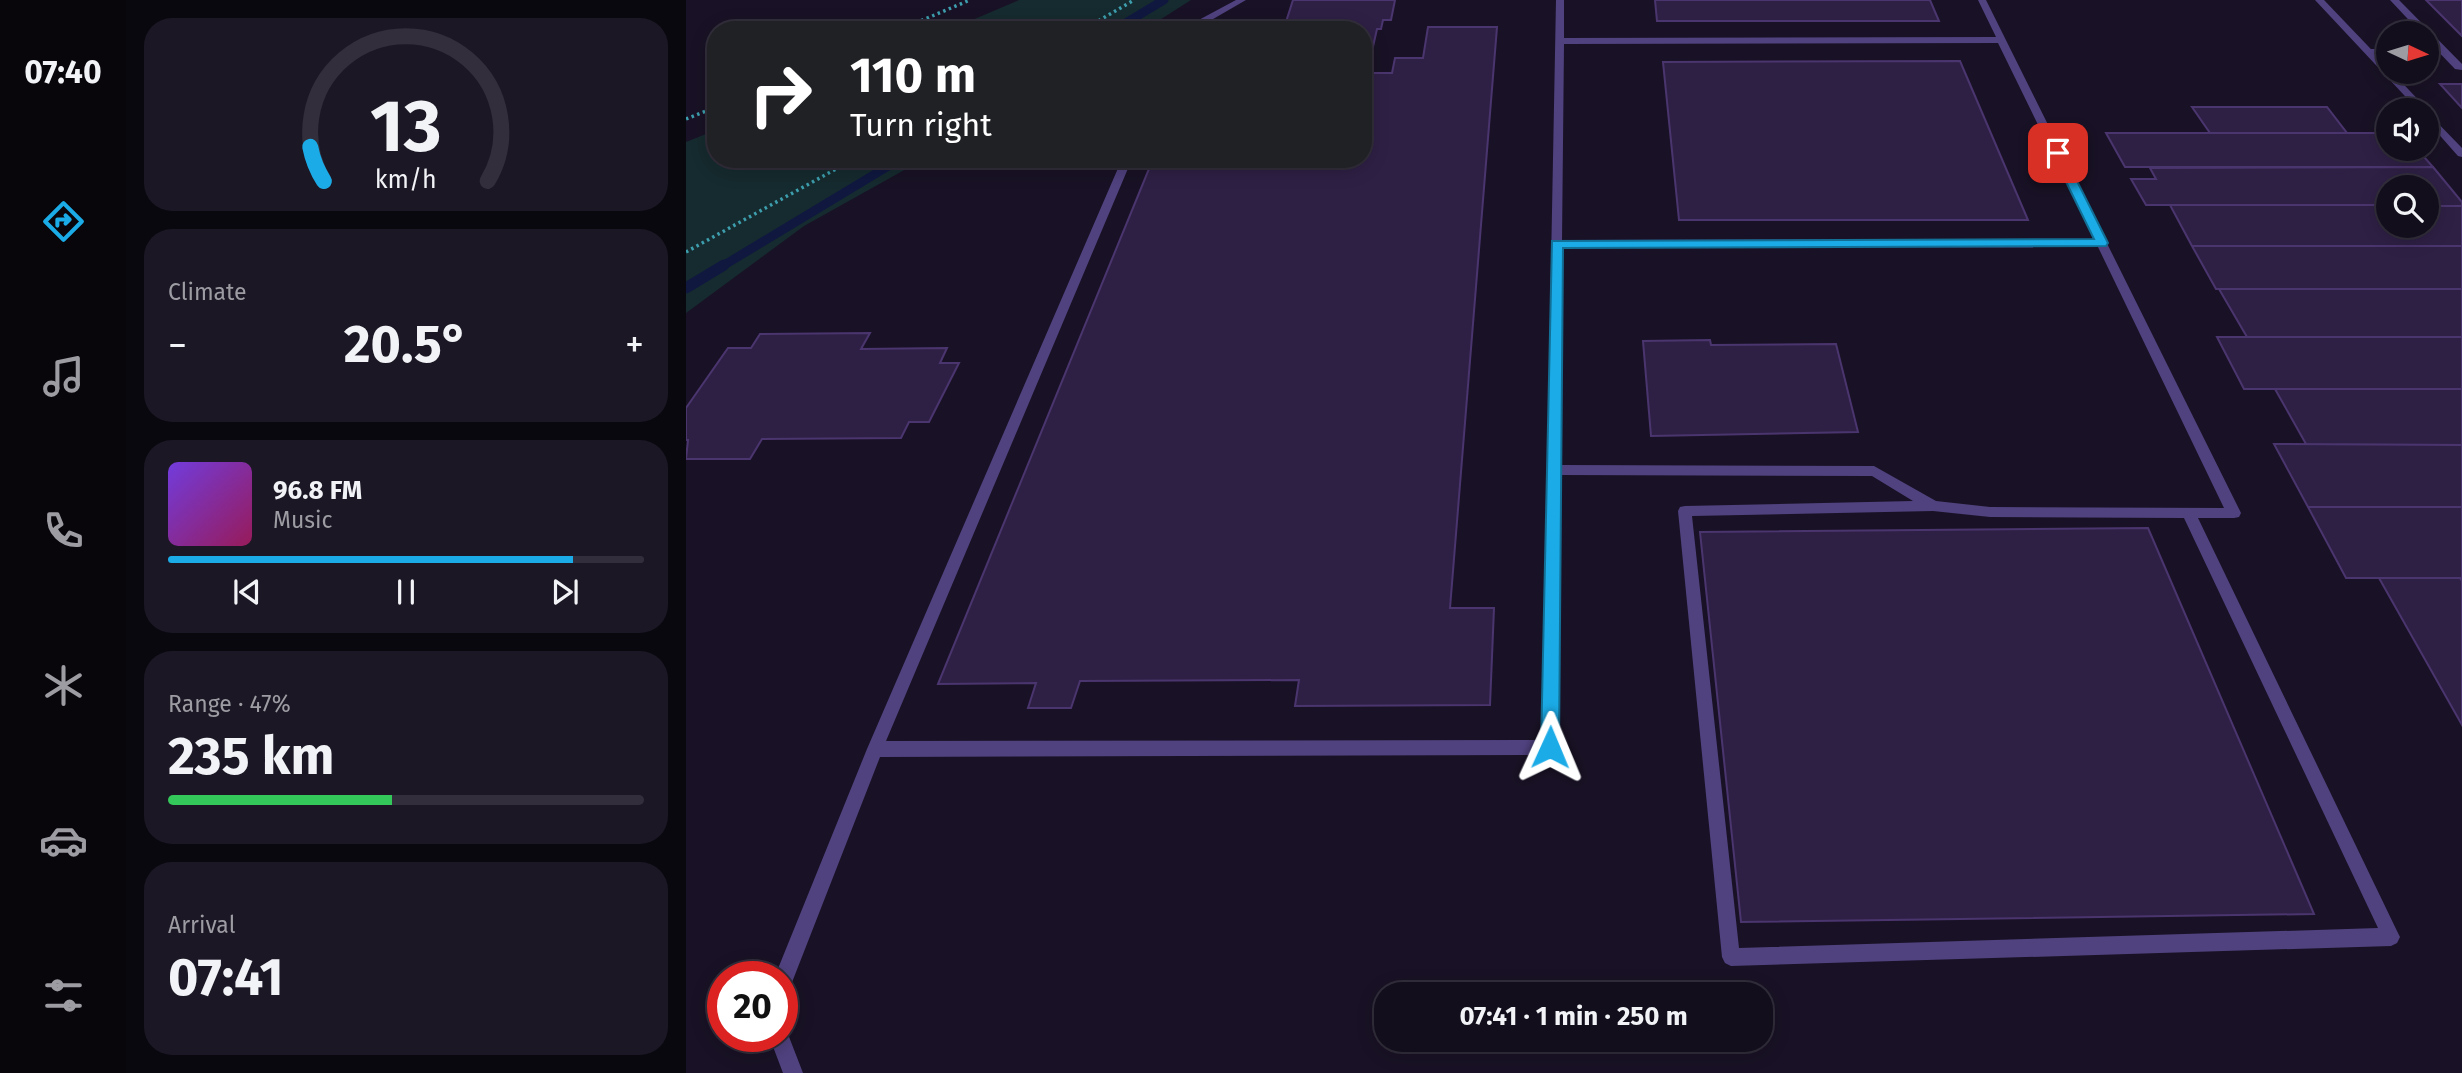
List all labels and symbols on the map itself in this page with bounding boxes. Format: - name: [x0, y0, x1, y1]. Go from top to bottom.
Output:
- north arrow: [2376, 21, 2440, 84]
- pin: [2028, 123, 2088, 183]
- position arrow: [1513, 710, 1587, 784]
- speed limit sign: 20: [707, 961, 798, 1052]

